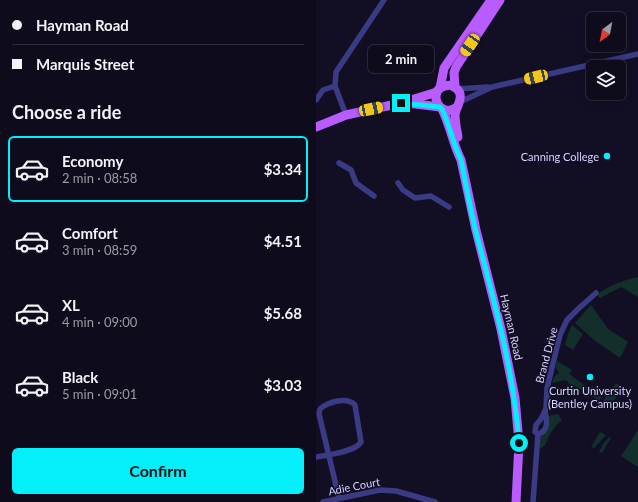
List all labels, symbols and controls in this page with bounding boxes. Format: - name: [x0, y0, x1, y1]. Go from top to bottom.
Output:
- north arrow: [586, 12, 626, 52]
- map controls: [586, 12, 626, 100]
- text: Hayman Road: [36, 16, 129, 34]
- car: [458, 32, 482, 58]
- callout: 2 min: [368, 45, 434, 73]
- text: 2 min: [385, 51, 417, 67]
- text: Marquis Street: [36, 55, 134, 73]
- button: layers: [586, 60, 626, 100]
- car: [523, 68, 549, 86]
- route end: [392, 94, 410, 112]
- text: Choose a ride: [12, 101, 121, 123]
- car: [358, 101, 384, 117]
- place label: Canning College: [521, 150, 599, 163]
- icon: car: [14, 151, 50, 187]
- marker: Canning College: [602, 151, 612, 161]
- text: Economy: [62, 152, 123, 170]
- text: $3.34: [264, 160, 302, 178]
- text: 2 min · 08:58: [62, 170, 137, 186]
- icon: car: [14, 223, 50, 259]
- text: Comfort: [62, 224, 118, 242]
- text: $4.51: [264, 232, 302, 250]
- text: 3 min · 08:59: [62, 242, 137, 258]
- street label: Hayman Road: [498, 293, 526, 361]
- icon: car: [14, 295, 50, 331]
- text: XL: [62, 296, 80, 314]
- text: $5.68: [264, 304, 302, 322]
- text: 4 min · 09:00: [62, 314, 137, 330]
- street label: Brand Drive: [532, 325, 560, 385]
- icon: car: [14, 367, 50, 403]
- text: Black: [62, 368, 98, 386]
- marker: Curtin University (Bentley Campus): [585, 372, 595, 382]
- text: $3.03: [264, 376, 302, 394]
- place label: Curtin University (Bentley Campus): [548, 384, 632, 410]
- text: 5 min · 09:01: [62, 386, 137, 402]
- route start: [510, 434, 528, 452]
- button: Confirm: [12, 448, 304, 494]
- street label: Adie Court: [327, 475, 381, 497]

